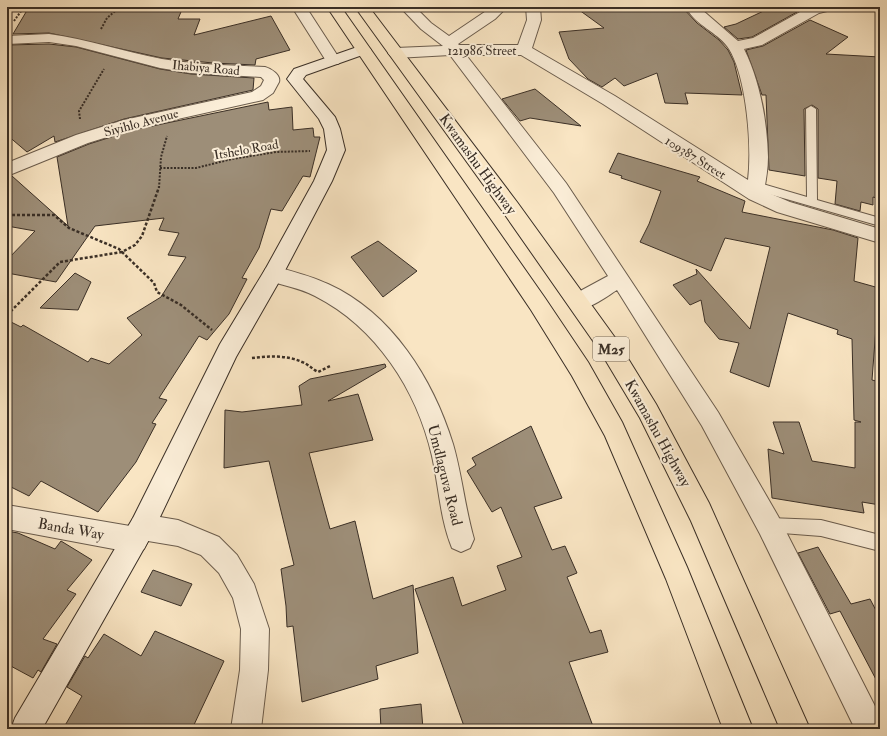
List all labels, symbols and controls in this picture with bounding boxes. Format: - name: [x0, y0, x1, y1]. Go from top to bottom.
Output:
- street label: 121986 Street: [447, 43, 517, 59]
- street label: Ihabiya Road: [171, 57, 241, 80]
- street label: Siyihlo Avenue: [102, 105, 181, 142]
- street label: Kwamashu Highway: [435, 110, 521, 219]
- street label: 109387 Street: [662, 133, 729, 183]
- street label: Itshelo Road: [213, 136, 280, 164]
- road number: M25: [593, 337, 629, 361]
- street label: Kwamashu Highway: [620, 376, 695, 491]
- street label: Umdlaguva Road: [423, 423, 466, 528]
- street label: Banda Way: [36, 514, 106, 545]

